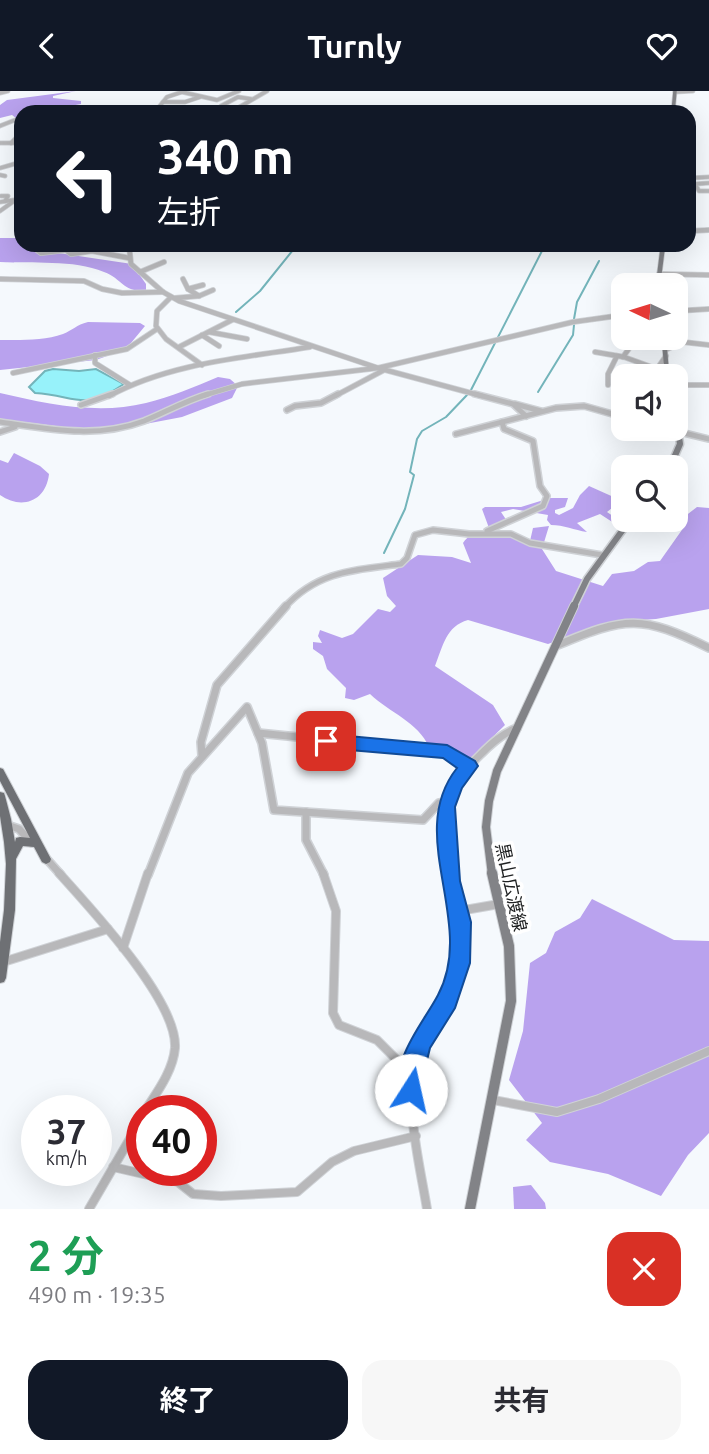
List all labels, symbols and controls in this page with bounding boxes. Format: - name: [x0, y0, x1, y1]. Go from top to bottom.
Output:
- icon: back: [28, 27, 66, 65]
- icon: heart: [643, 27, 681, 65]
- text: Turnly: [307, 28, 402, 64]
- text: 340 m: [157, 128, 294, 183]
- icon: left: [42, 133, 133, 224]
- text: 左折: [157, 193, 221, 229]
- north arrow: [611, 273, 688, 350]
- map controls: [611, 273, 688, 532]
- button: sound: [611, 364, 688, 441]
- button: search: [611, 455, 688, 532]
- pin: [296, 711, 356, 771]
- icon: arrive: [307, 722, 345, 760]
- street label: 黒山広渡線: [493, 841, 531, 933]
- position arrow: [374, 1053, 448, 1127]
- speed limit sign: 40: [126, 1095, 217, 1186]
- text: 37: [47, 1111, 86, 1151]
- text: km/h: [46, 1148, 87, 1168]
- text: 2 分: [28, 1232, 104, 1279]
- button: close: [607, 1232, 681, 1306]
- text: 490 m · 19:35: [28, 1282, 166, 1307]
- button: 終了: [28, 1360, 348, 1440]
- button: 共有: [362, 1360, 681, 1440]

